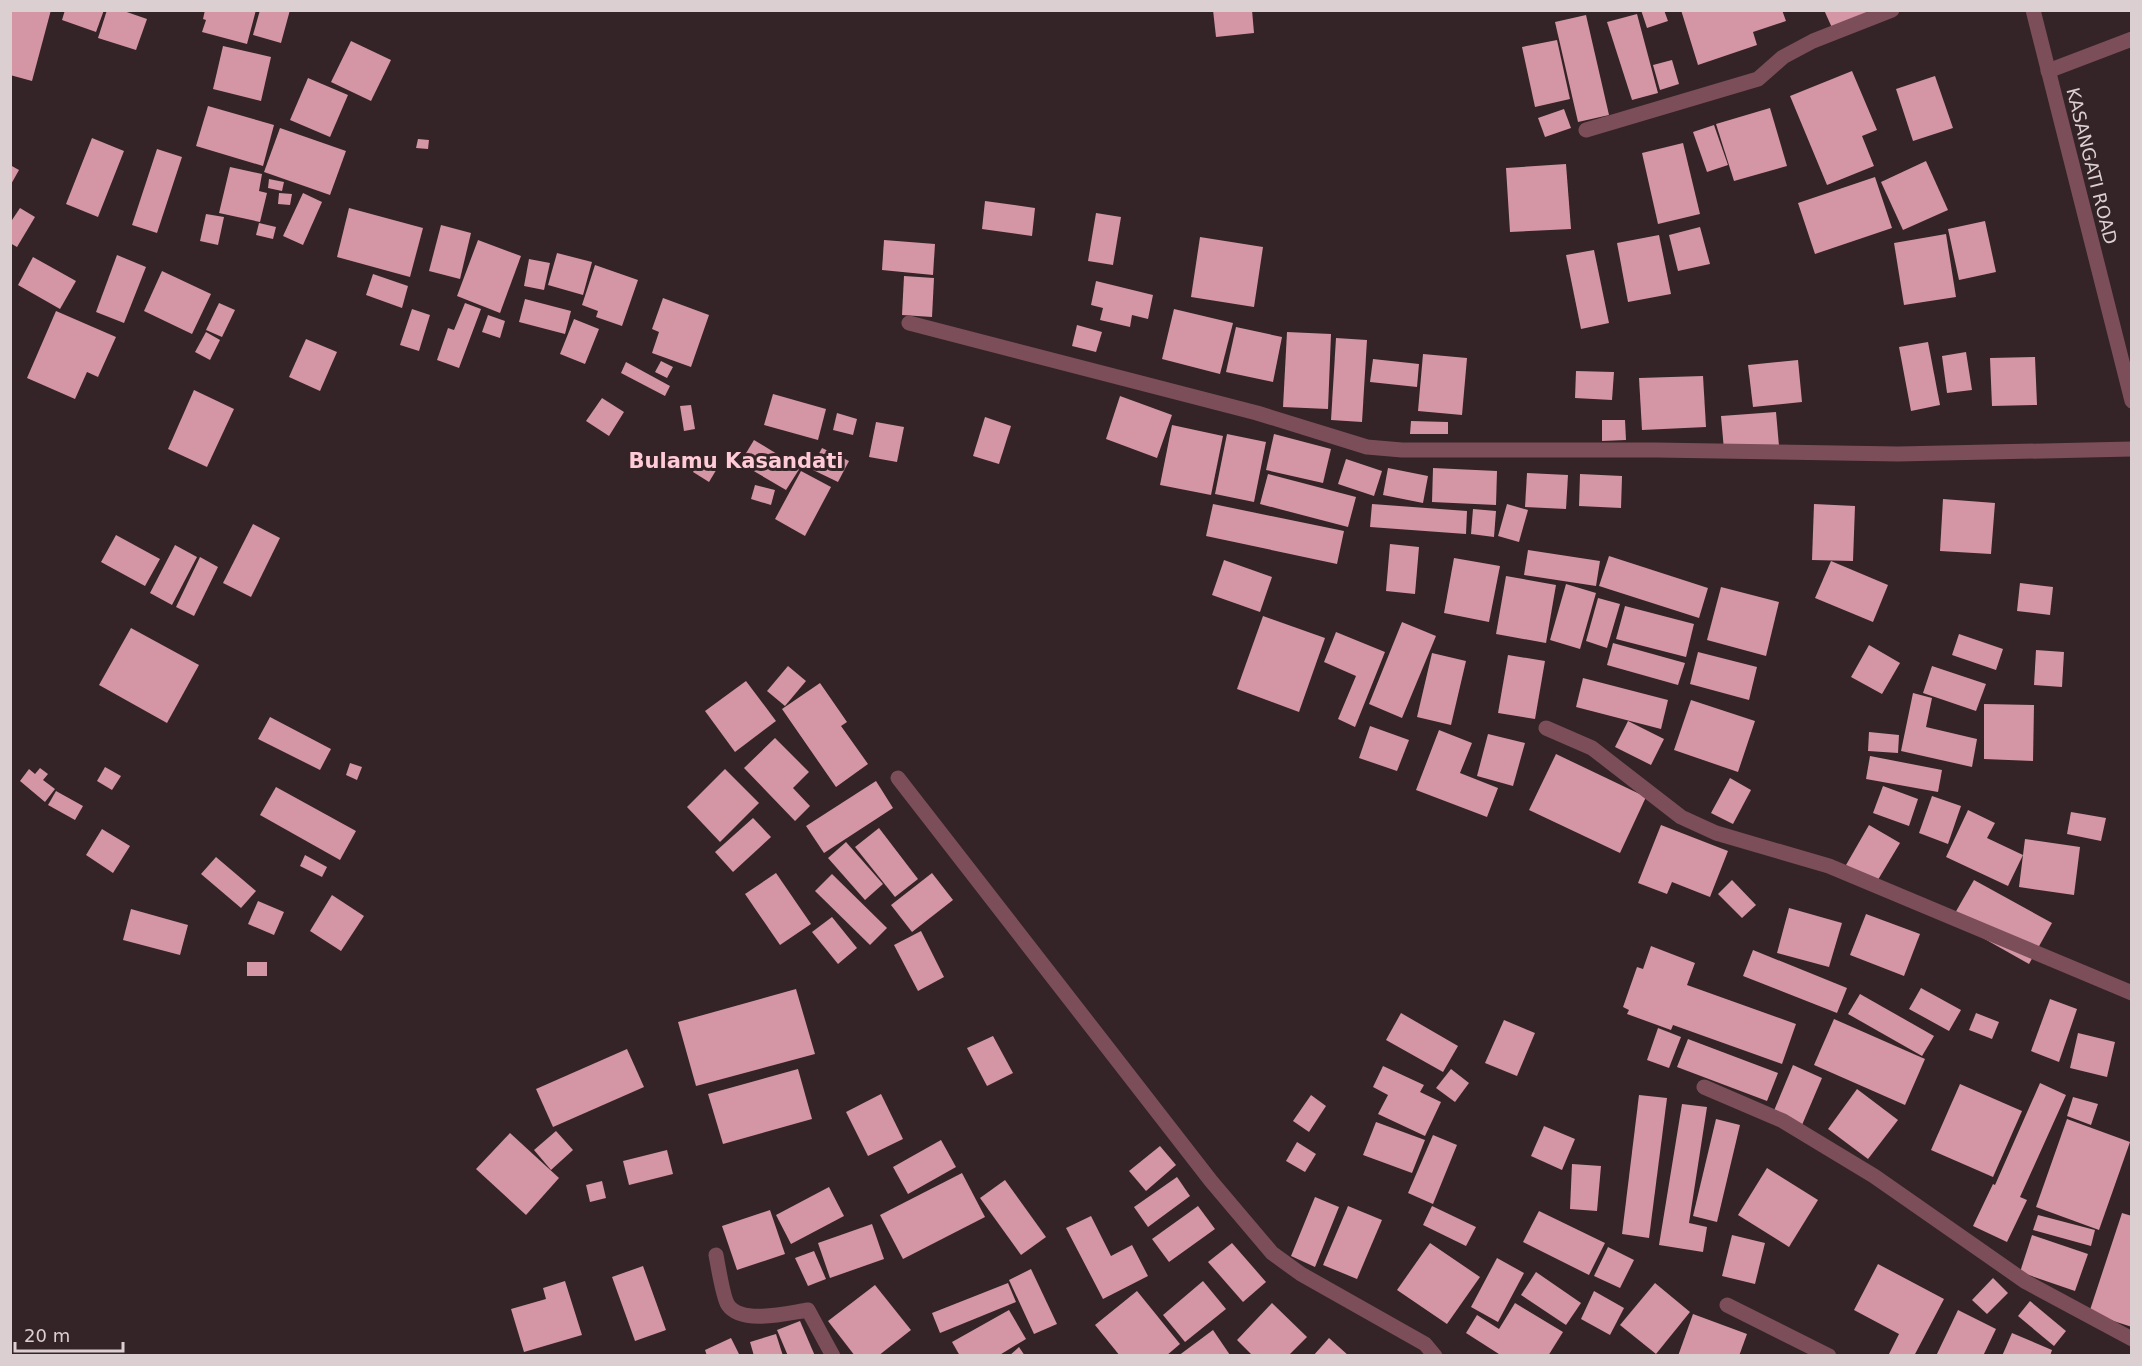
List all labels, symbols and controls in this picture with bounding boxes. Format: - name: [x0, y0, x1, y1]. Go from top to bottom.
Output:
- street label: KASANGATI ROAD: [2062, 85, 2122, 247]
- district label: Bulamu Kasandati: [629, 449, 843, 473]
- scale bar: [15, 1315, 123, 1353]
- text: 20 m: [24, 1325, 70, 1346]

